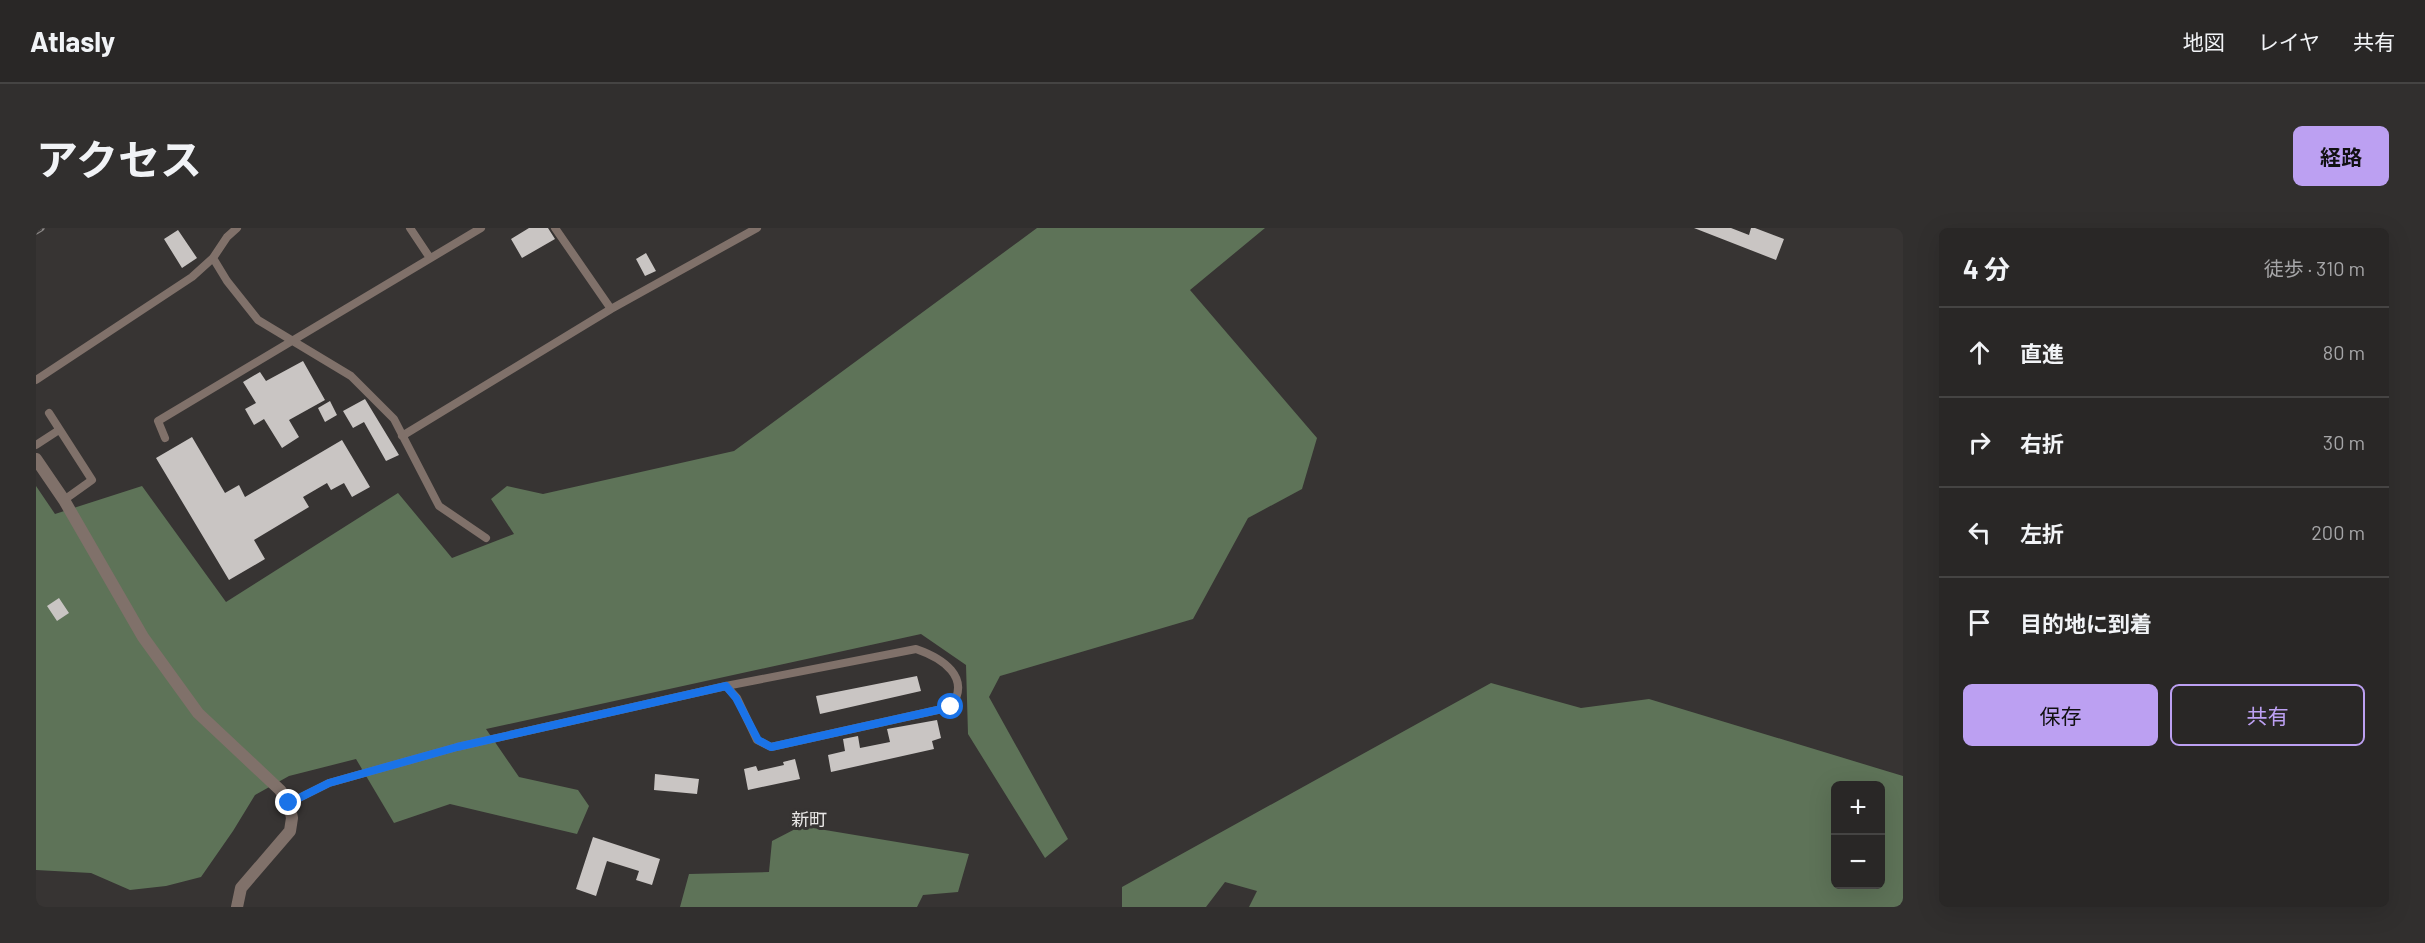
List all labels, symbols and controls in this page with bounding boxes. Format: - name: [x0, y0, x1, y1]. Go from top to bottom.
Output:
- text: Atlasly: [30, 24, 115, 58]
- text: 地図: [2183, 29, 2225, 54]
- text: レイヤ: [2258, 29, 2320, 54]
- text: 共有: [2353, 29, 2395, 54]
- button: 経路: [2293, 126, 2389, 186]
- text: アクセス: [36, 133, 202, 183]
- text: 4 分: [1963, 253, 2010, 284]
- text: 徒歩 · 310 m: [2264, 256, 2365, 280]
- icon: ahead: [1963, 336, 1996, 369]
- text: 直進: [2020, 340, 2064, 366]
- text: 80 m: [2323, 340, 2365, 364]
- icon: right: [1963, 426, 1996, 459]
- text: 右折: [2020, 430, 2064, 456]
- text: 30 m: [2323, 430, 2365, 454]
- icon: left: [1963, 516, 1996, 549]
- text: 左折: [2020, 520, 2064, 546]
- text: 200 m: [2311, 520, 2365, 544]
- icon: arrive: [1963, 606, 1996, 639]
- text: 目的地に到着: [2020, 610, 2152, 636]
- button: 保存: [1963, 684, 2158, 746]
- button: 共有: [2170, 684, 2365, 746]
- route start: [937, 693, 963, 719]
- map controls: [1831, 781, 1885, 889]
- button: +: [1831, 781, 1885, 835]
- route end: [275, 789, 301, 815]
- district label: 新町: [791, 808, 827, 830]
- button: −: [1831, 835, 1885, 889]

